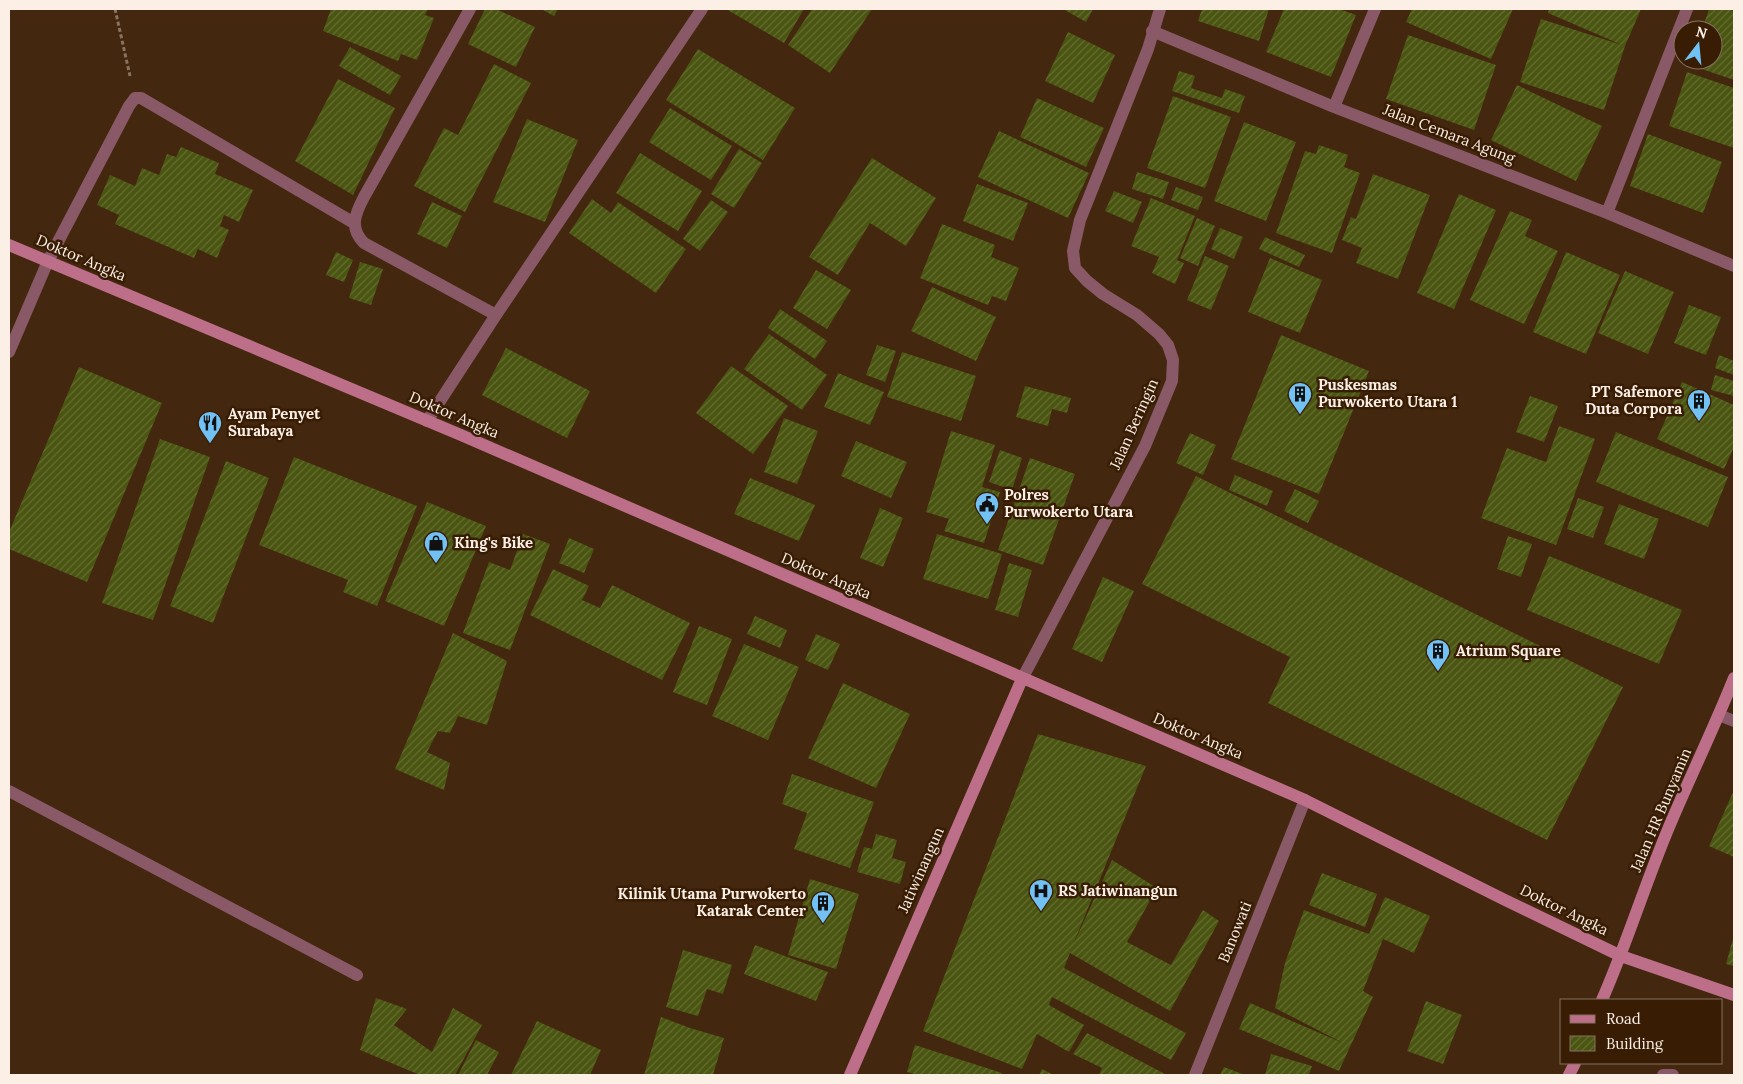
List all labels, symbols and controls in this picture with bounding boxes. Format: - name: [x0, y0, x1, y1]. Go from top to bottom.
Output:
- north arrow: [1673, 20, 1723, 70]
- text: N: [1694, 22, 1709, 43]
- street label: Jalan Cemara Agung: [1380, 99, 1519, 168]
- street label: Doktor Angka: [33, 230, 129, 285]
- place label: Puskesmas Purwokerto Utara 1: [1318, 375, 1457, 411]
- street label: Jalan Beringin: [1105, 376, 1162, 473]
- building icon: Puskesmas Purwokerto Utara 1: [1287, 381, 1313, 415]
- place label: PT Safemore Duta Corpora: [1585, 382, 1682, 418]
- street label: Doktor Angka: [406, 387, 502, 442]
- building icon: PT Safemore Duta Corpora: [1686, 388, 1712, 422]
- place label: Ayam Penyet Surabaya: [228, 404, 321, 440]
- restaurant icon: Ayam Penyet Surabaya: [197, 410, 223, 444]
- place label: Polres Purwokerto Utara: [1004, 485, 1133, 521]
- public building icon: Polres Purwokerto Utara: [974, 491, 1000, 525]
- shop icon: King's Bike: [423, 530, 449, 564]
- place label: King's Bike: [454, 533, 533, 552]
- street label: Doktor Angka: [778, 548, 874, 603]
- building icon: Atrium Square: [1425, 638, 1451, 672]
- place label: Atrium Square: [1456, 641, 1561, 660]
- street label: Doktor Angka: [1150, 708, 1246, 763]
- street label: Jalan HR Bunyamin: [1625, 745, 1695, 875]
- street label: Jatiwinangun: [893, 824, 948, 916]
- hospital icon: RS Jatiwinangun: [1028, 878, 1054, 912]
- street label: Doktor Angka: [1517, 880, 1612, 939]
- place label: RS Jatiwinangun: [1058, 881, 1178, 900]
- place label: Kilinik Utama Purwokerto Katarak Center: [618, 884, 807, 920]
- building icon: Kilinik Utama Purwokerto Katarak Center: [810, 890, 836, 924]
- street label: Banowati: [1214, 898, 1255, 965]
- legend: [1560, 999, 1723, 1064]
- text: Road: [1606, 1009, 1641, 1028]
- text: Building: [1606, 1034, 1664, 1053]

